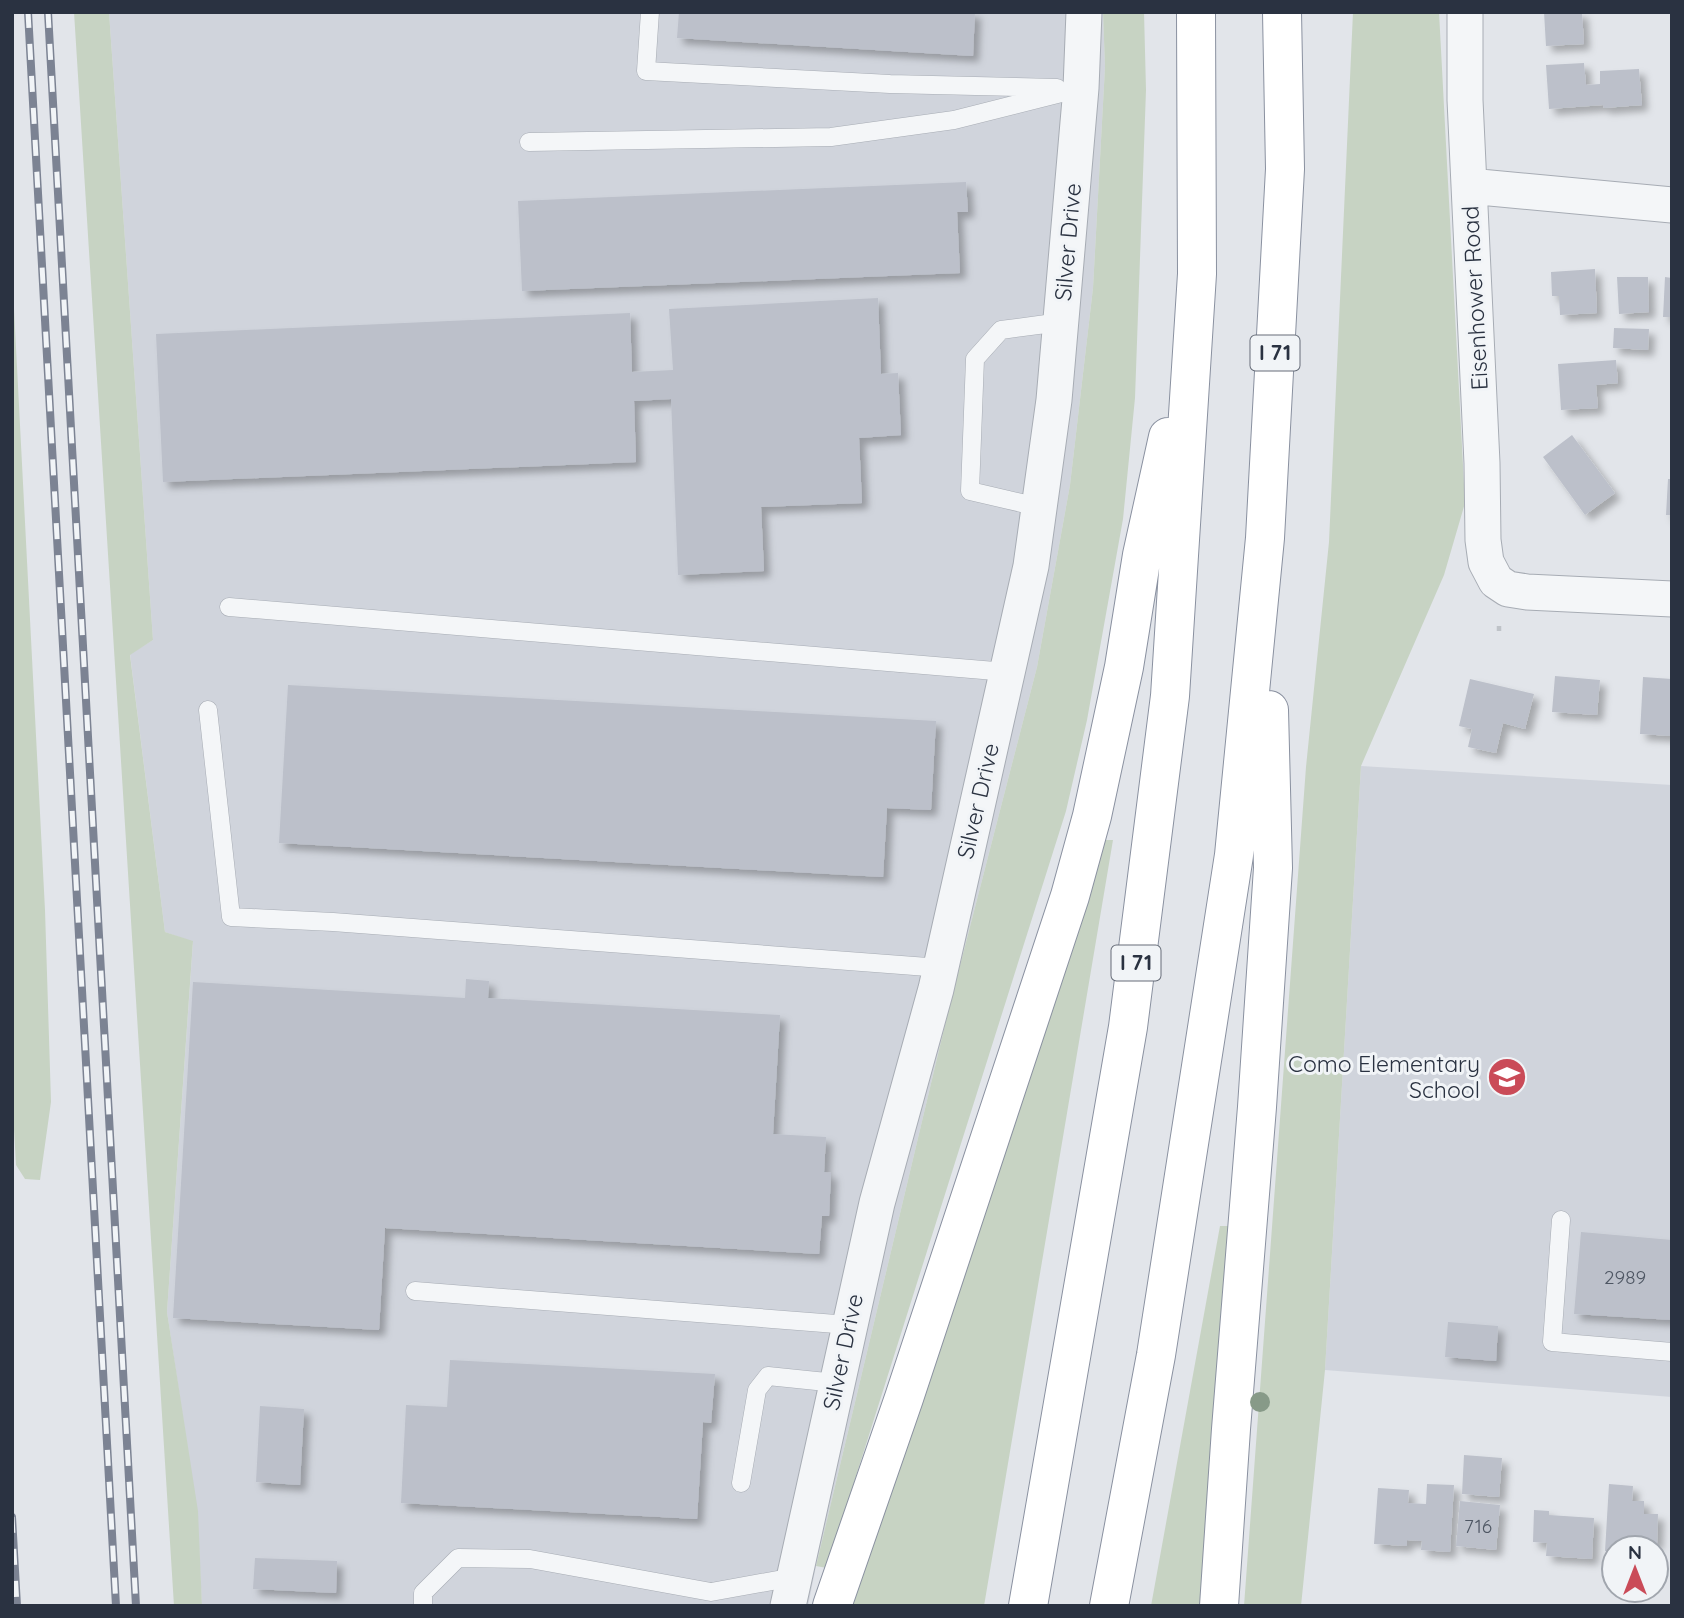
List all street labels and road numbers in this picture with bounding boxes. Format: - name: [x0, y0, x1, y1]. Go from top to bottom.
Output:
- street label: Silver Drive: [1048, 182, 1087, 302]
- street label: Eisenhower Road: [1455, 205, 1494, 391]
- road number: I 71: [1250, 336, 1300, 370]
- street label: Silver Drive: [950, 740, 1005, 862]
- road number: I 71: [1112, 946, 1160, 981]
- street label: Silver Drive: [816, 1291, 869, 1413]

